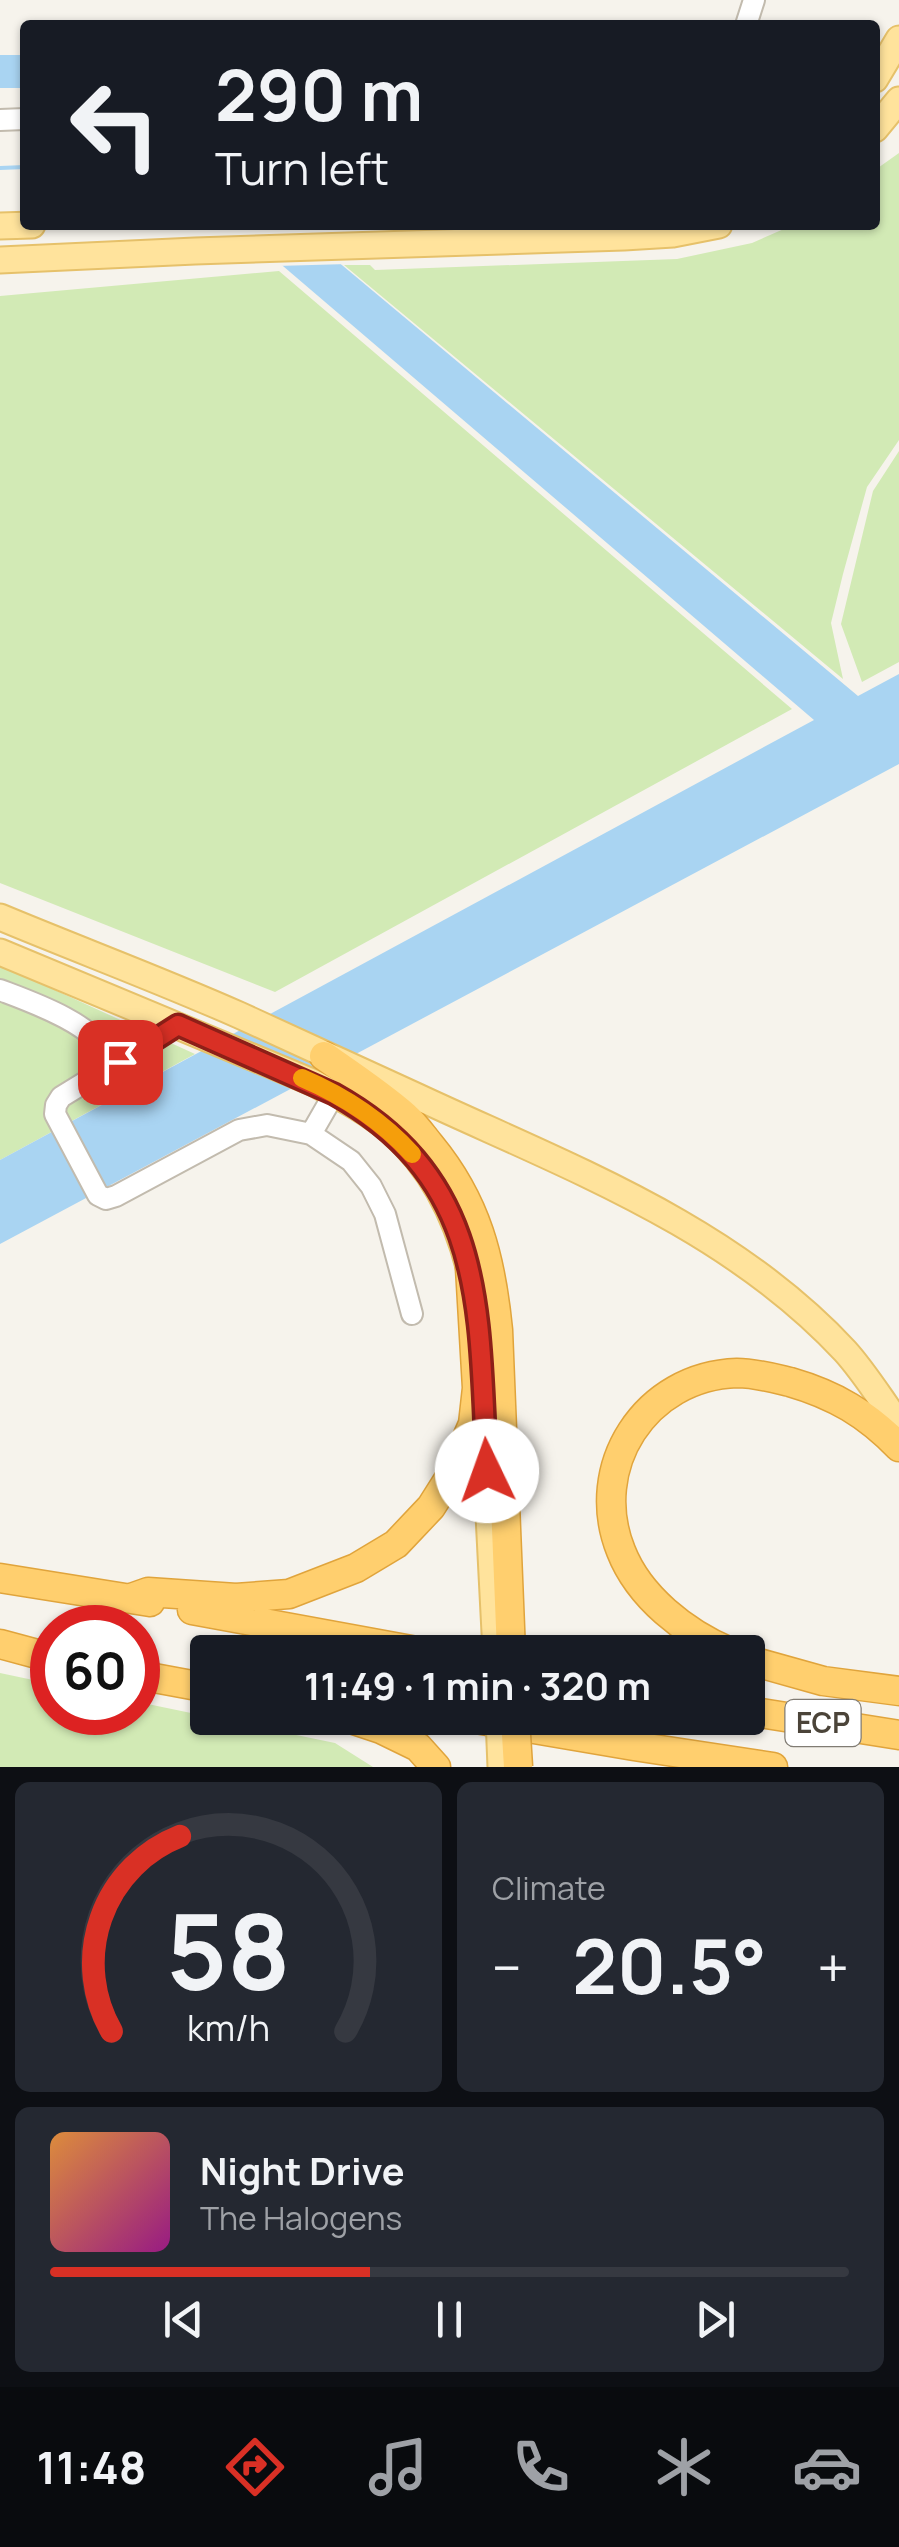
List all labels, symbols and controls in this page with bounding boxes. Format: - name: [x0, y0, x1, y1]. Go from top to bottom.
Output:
- text: 290 m: [215, 46, 423, 142]
- icon: left: [50, 60, 180, 190]
- text: Turn left: [215, 137, 389, 199]
- pin: [78, 1020, 163, 1105]
- icon: arrive: [93, 1035, 148, 1090]
- position arrow: [435, 1419, 539, 1523]
- speed limit sign: 60: [30, 1605, 160, 1735]
- text: 11:49 · 1 min · 320 m: [304, 1659, 651, 1711]
- road number: ECP: [786, 1700, 860, 1746]
- text: Climate: [492, 1866, 606, 1910]
- text: 58: [166, 1878, 291, 2020]
- text: 20.5°: [572, 1914, 767, 2017]
- text: −: [492, 1929, 522, 2005]
- text: +: [817, 1929, 849, 2005]
- text: km/h: [187, 2003, 270, 2052]
- text: Night Drive: [200, 2144, 405, 2196]
- text: The Halogens: [200, 2196, 402, 2240]
- icon: previous: [156, 2292, 211, 2347]
- icon: pause: [422, 2292, 477, 2347]
- icon: next: [688, 2292, 743, 2347]
- icon: directions: [220, 2432, 290, 2502]
- icon: music: [363, 2432, 433, 2502]
- icon: phone: [506, 2432, 576, 2502]
- icon: climate: [649, 2432, 719, 2502]
- icon: car: [792, 2432, 862, 2502]
- text: 11:48: [37, 2436, 146, 2498]

